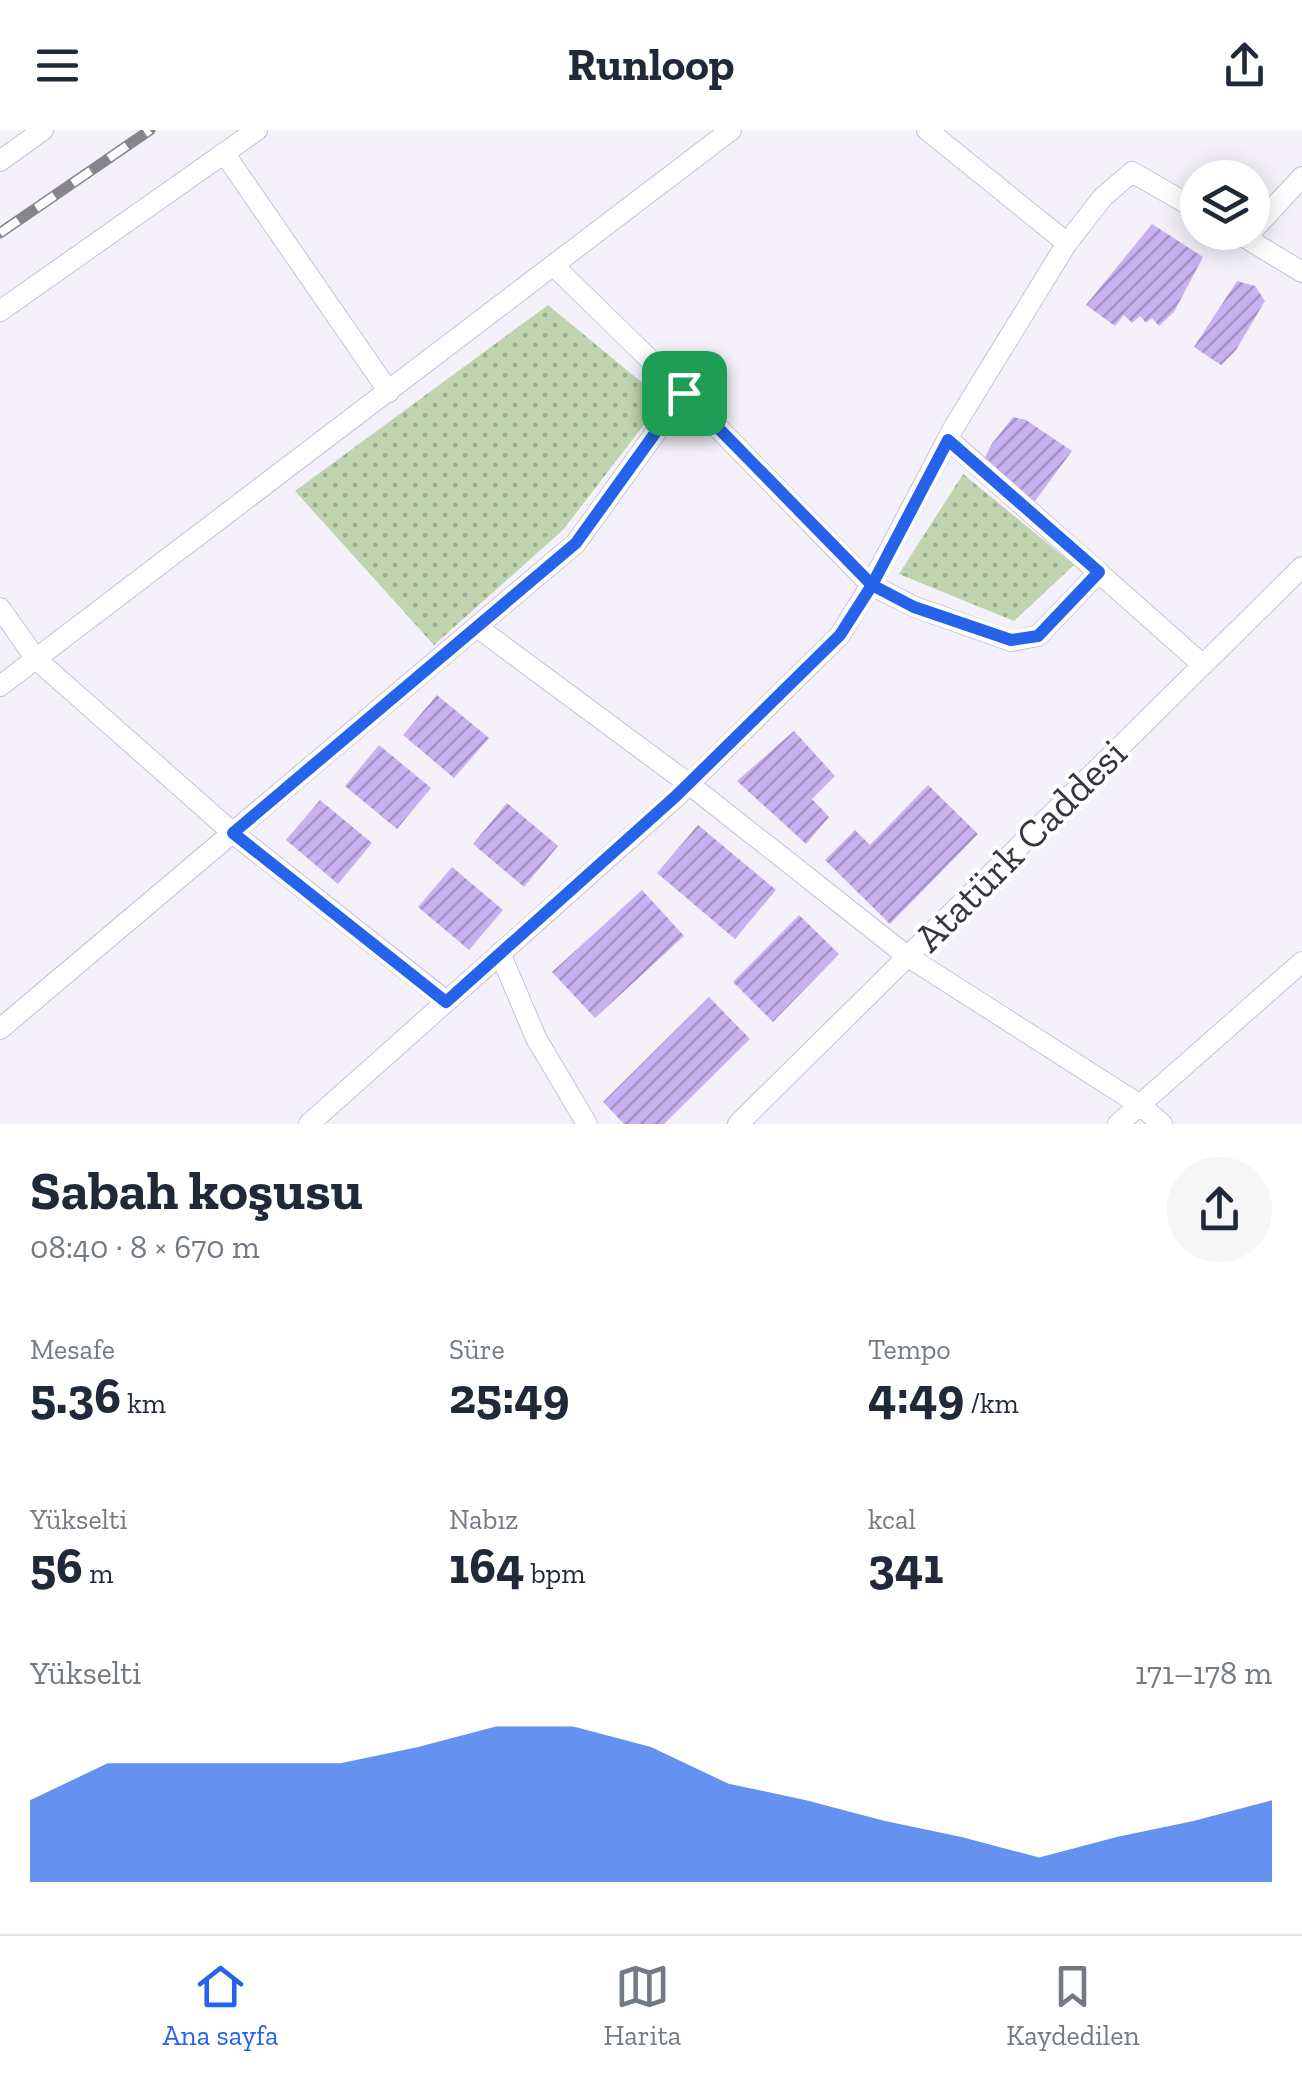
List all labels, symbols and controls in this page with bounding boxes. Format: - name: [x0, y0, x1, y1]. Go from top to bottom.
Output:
- icon: menu: [30, 38, 85, 93]
- text: Runloop: [567, 38, 735, 92]
- icon: share: [1217, 38, 1272, 93]
- map controls: [1180, 160, 1270, 250]
- button: layers: [1180, 160, 1270, 250]
- pin: [642, 351, 727, 436]
- icon: arrive: [657, 366, 712, 421]
- street label: Atatürk Caddesi: [904, 729, 1136, 961]
- text: Sabah koşusu: [30, 1157, 363, 1223]
- button: share: [1167, 1157, 1272, 1262]
- text: 08:40 · 8 × 670 m: [30, 1228, 260, 1266]
- text: Mesafe: [30, 1333, 115, 1366]
- text: Süre: [449, 1333, 505, 1366]
- text: Tempo: [868, 1333, 951, 1366]
- text: 5.36: [30, 1366, 121, 1426]
- text: 25:49: [449, 1366, 570, 1426]
- text: 4:49: [868, 1366, 964, 1426]
- text: km: [121, 1387, 166, 1420]
- text: /km: [964, 1387, 1019, 1420]
- text: Yükselti: [30, 1503, 127, 1536]
- text: Nabız: [449, 1503, 518, 1536]
- text: kcal: [868, 1503, 916, 1536]
- text: 56: [30, 1536, 83, 1596]
- text: 164: [449, 1536, 525, 1596]
- text: 341: [868, 1536, 943, 1596]
- text: m: [83, 1557, 113, 1590]
- text: bpm: [525, 1557, 585, 1590]
- text: Yükselti: [30, 1654, 141, 1692]
- text: 171–178 m: [1135, 1654, 1272, 1692]
- tab: Ana sayfa: [162, 1959, 279, 2052]
- tab: Harita: [603, 1959, 681, 2052]
- tab: Kaydedilen: [1006, 1959, 1140, 2052]

